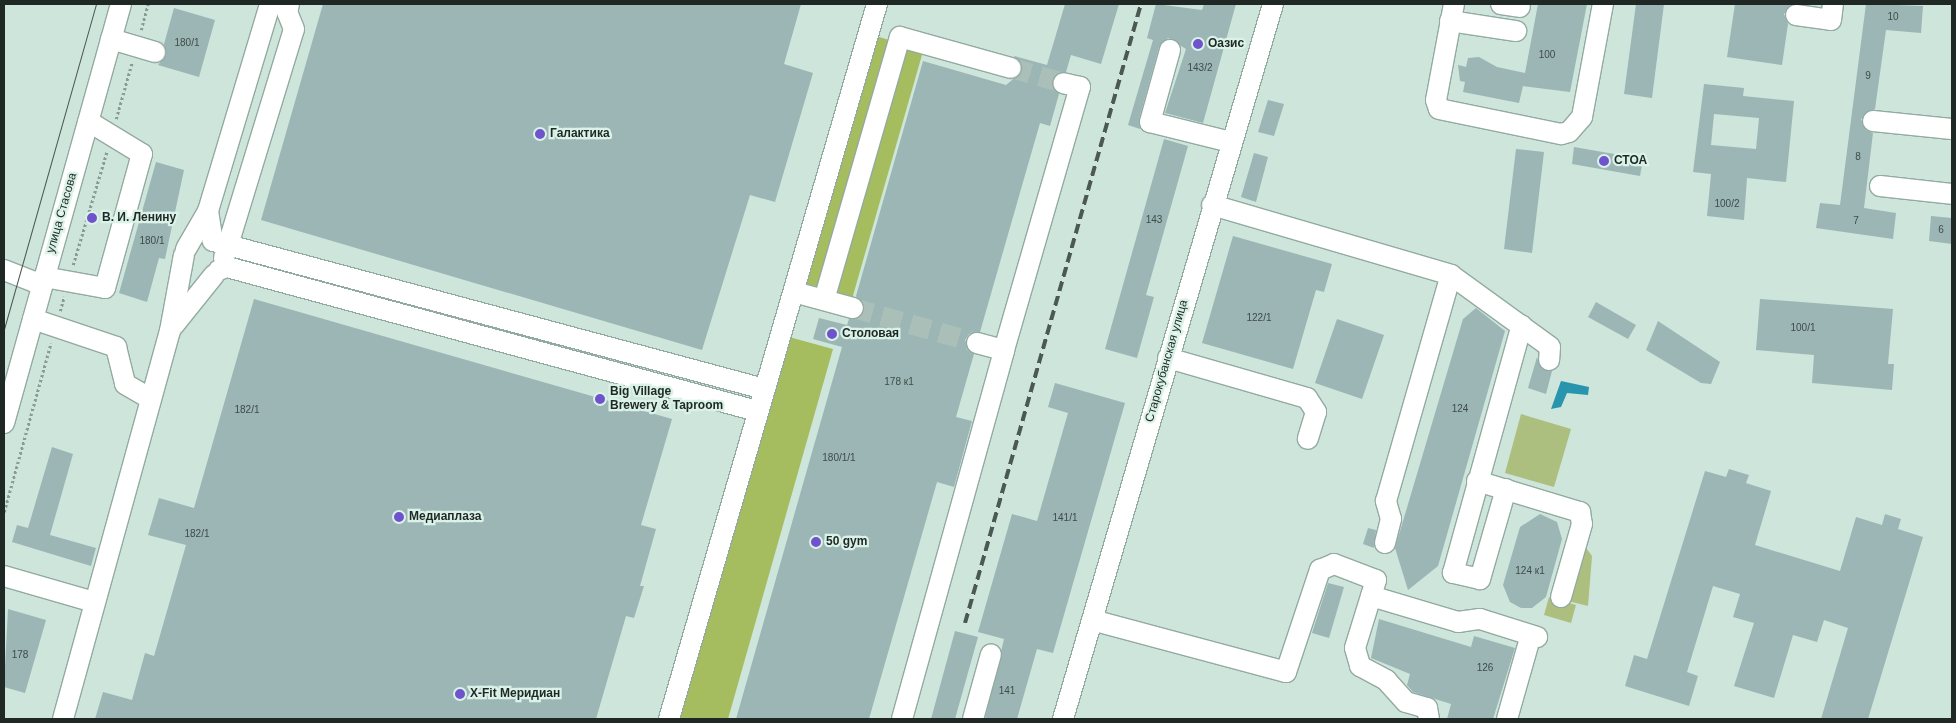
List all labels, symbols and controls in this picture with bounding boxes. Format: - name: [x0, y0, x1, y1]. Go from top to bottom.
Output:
- house number: 10: [1887, 11, 1899, 23]
- house number: 180/1: [174, 37, 200, 49]
- place label: Оазис: [1208, 37, 1244, 51]
- marker: Оазис: [1192, 38, 1204, 50]
- house number: 100: [1539, 49, 1555, 61]
- house number: 143/2: [1187, 62, 1213, 74]
- house number: 9: [1865, 70, 1871, 82]
- place label: Галактика: [550, 127, 610, 141]
- marker: Галактика: [534, 128, 546, 140]
- house number: 8: [1855, 151, 1861, 163]
- place label: СТОА: [1614, 154, 1647, 168]
- marker: СТОА: [1598, 155, 1610, 167]
- street label: улица Стасова: [44, 171, 80, 255]
- house number: 100/2: [1714, 198, 1740, 210]
- place label: В. И. Ленину: [102, 211, 176, 225]
- marker: В. И. Ленину: [86, 212, 98, 224]
- house number: 143: [1146, 214, 1162, 226]
- house number: 7: [1853, 215, 1859, 227]
- house number: 6: [1938, 224, 1944, 236]
- house number: 180/1: [139, 235, 165, 247]
- street label: Старокубанская улица: [1143, 298, 1191, 424]
- house number: 122/1: [1246, 312, 1272, 324]
- house number: 100/1: [1790, 322, 1816, 334]
- place label: Столовая: [842, 327, 899, 341]
- marker: Столовая: [826, 328, 838, 340]
- house number: 178 к1: [884, 376, 914, 388]
- place label: Big Village Brewery & Taproom: [610, 385, 723, 413]
- marker: Big Village Brewery & Taproom: [594, 393, 606, 405]
- house number: 124: [1452, 403, 1468, 415]
- house number: 182/1: [234, 404, 260, 416]
- house number: 180/1/1: [822, 452, 856, 464]
- place label: Медиаплаза: [409, 510, 482, 524]
- marker: Медиаплаза: [393, 511, 405, 523]
- house number: 141/1: [1052, 512, 1078, 524]
- house number: 182/1: [184, 528, 210, 540]
- place label: 50 gym: [826, 535, 867, 549]
- marker: 50 gym: [810, 536, 822, 548]
- house number: 124 к1: [1515, 565, 1545, 577]
- house number: 178: [12, 649, 28, 661]
- house number: 126: [1477, 662, 1493, 674]
- house number: 141: [999, 685, 1015, 697]
- place label: X-Fit Меридиан: [470, 687, 560, 701]
- marker: X-Fit Меридиан: [454, 688, 466, 700]

